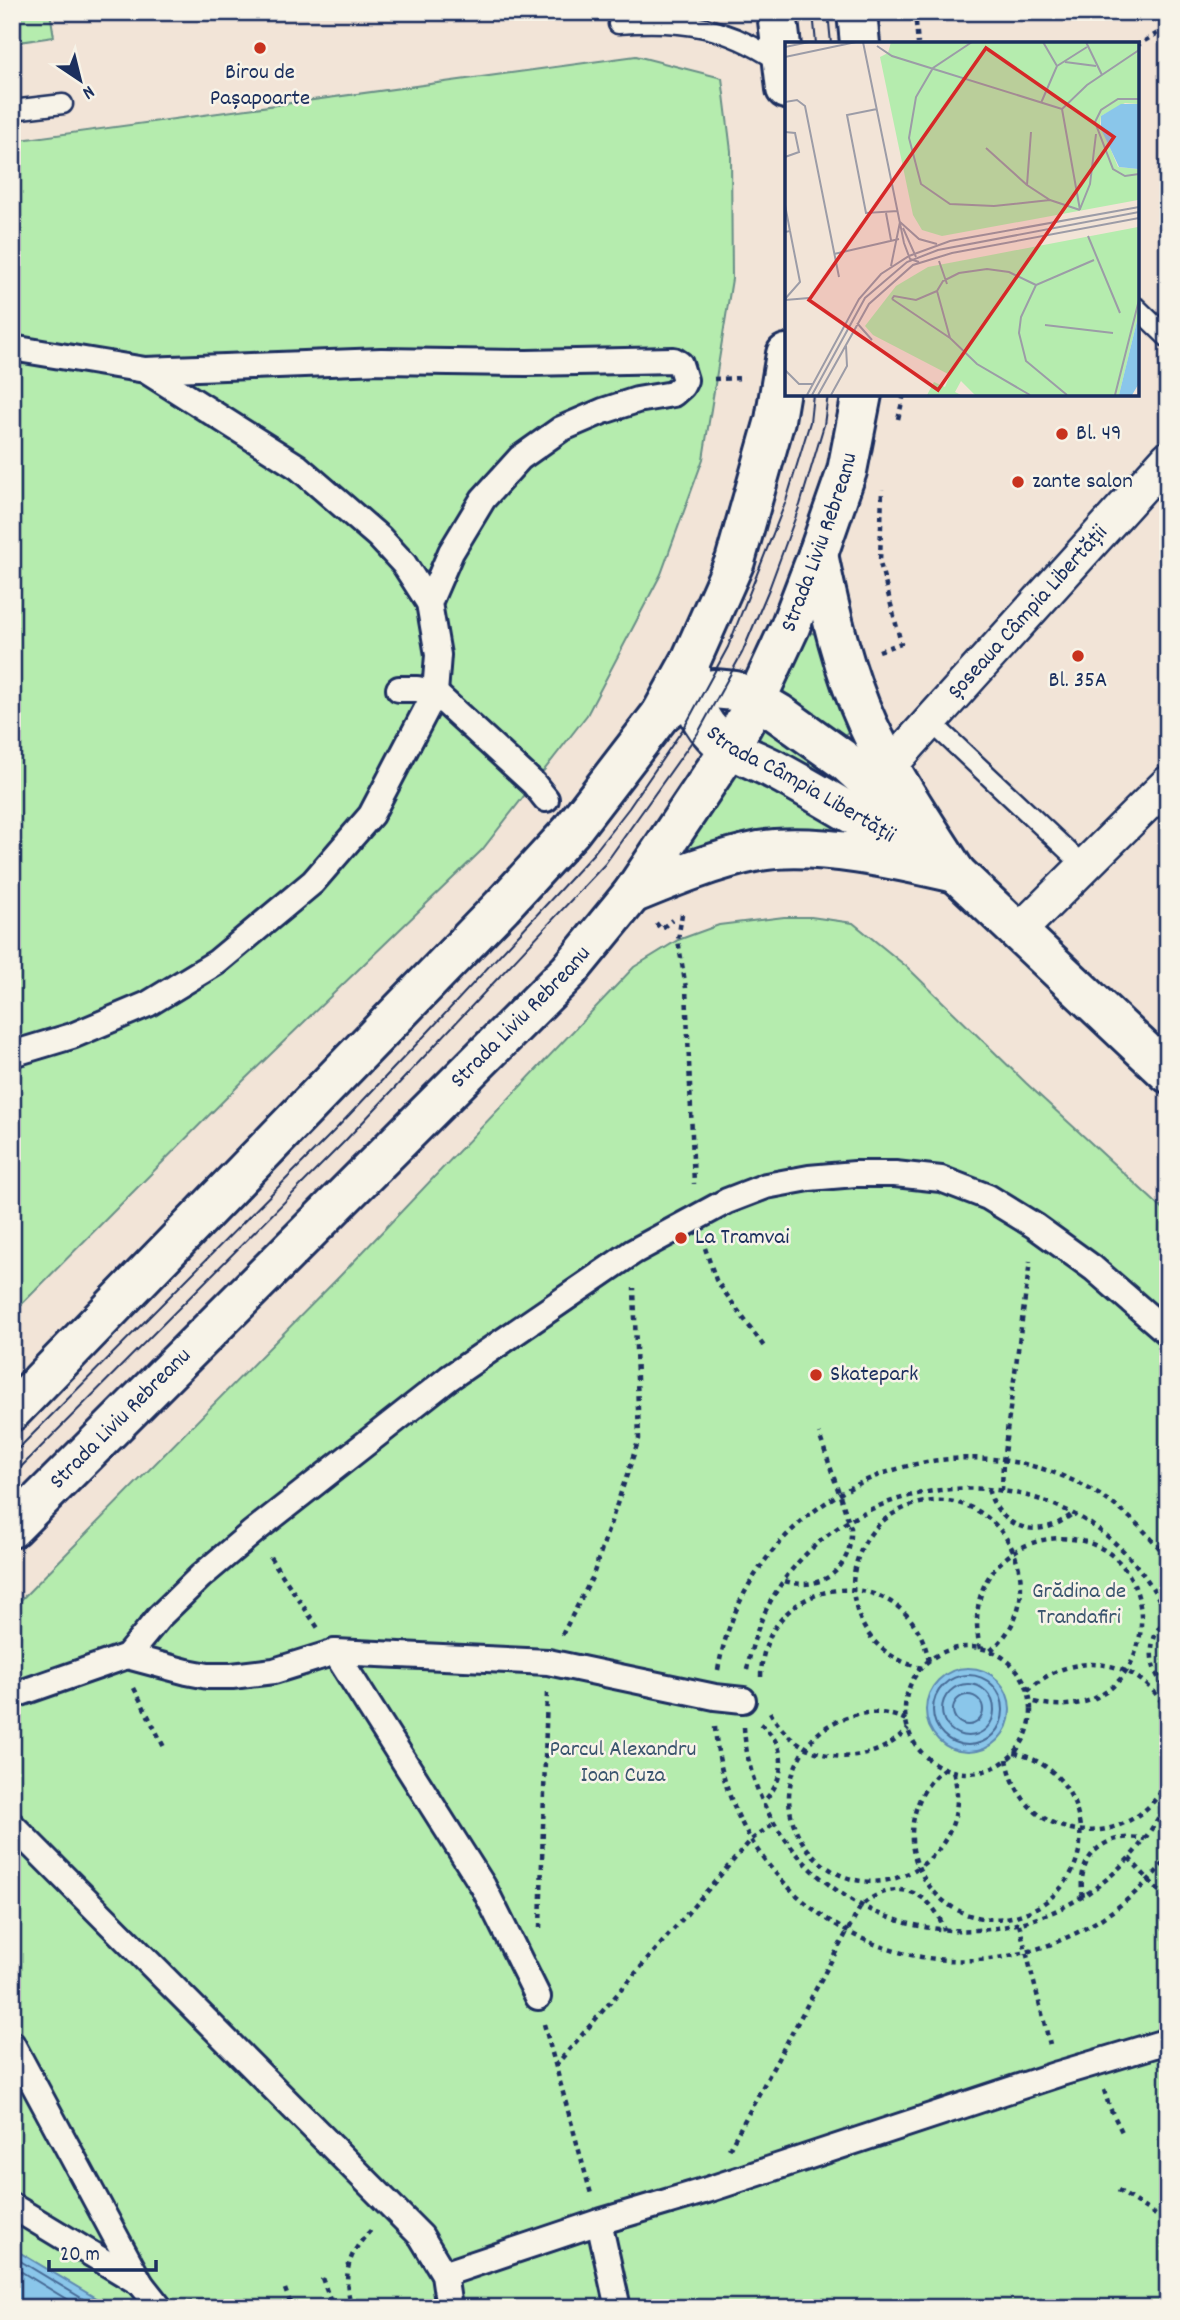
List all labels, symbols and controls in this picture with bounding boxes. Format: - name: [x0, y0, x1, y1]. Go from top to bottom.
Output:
- marker: Birou de Pașapoarte: [252, 40, 268, 56]
- inset map: [785, 42, 1138, 396]
- north arrow: [46, 46, 116, 116]
- place label: Birou de Pașapoarte: [210, 57, 310, 116]
- text: N: [76, 77, 99, 105]
- place label: Bl. 49: [1076, 418, 1122, 451]
- marker: Bl. 49: [1054, 426, 1070, 442]
- street label: Strada Liviu Rebreanu: [773, 450, 867, 637]
- place label: zante salon: [1032, 466, 1133, 499]
- marker: zante salon: [1010, 474, 1026, 490]
- street label: Șoseaua Câmpia Libertății: [941, 518, 1116, 707]
- marker: Bl. 35A: [1070, 648, 1086, 664]
- place label: Bl. 35A: [1049, 665, 1107, 698]
- street label: Strada Câmpia Libertății: [697, 719, 901, 852]
- street label: Strada Liviu Rebreanu: [443, 939, 599, 1097]
- place label: La Tramvai: [695, 1222, 789, 1255]
- marker: La Tramvai: [673, 1230, 689, 1246]
- street label: Strada Liviu Rebreanu: [42, 1341, 199, 1498]
- place label: Skatepark: [830, 1359, 918, 1392]
- marker: Skatepark: [808, 1367, 824, 1383]
- park label: Grădina de Trandafiri: [1032, 1576, 1126, 1635]
- park label: Parcul Alexandru Ioan Cuza: [550, 1734, 697, 1793]
- scale bar: [49, 2229, 156, 2273]
- text: 20 m: [60, 2241, 100, 2271]

